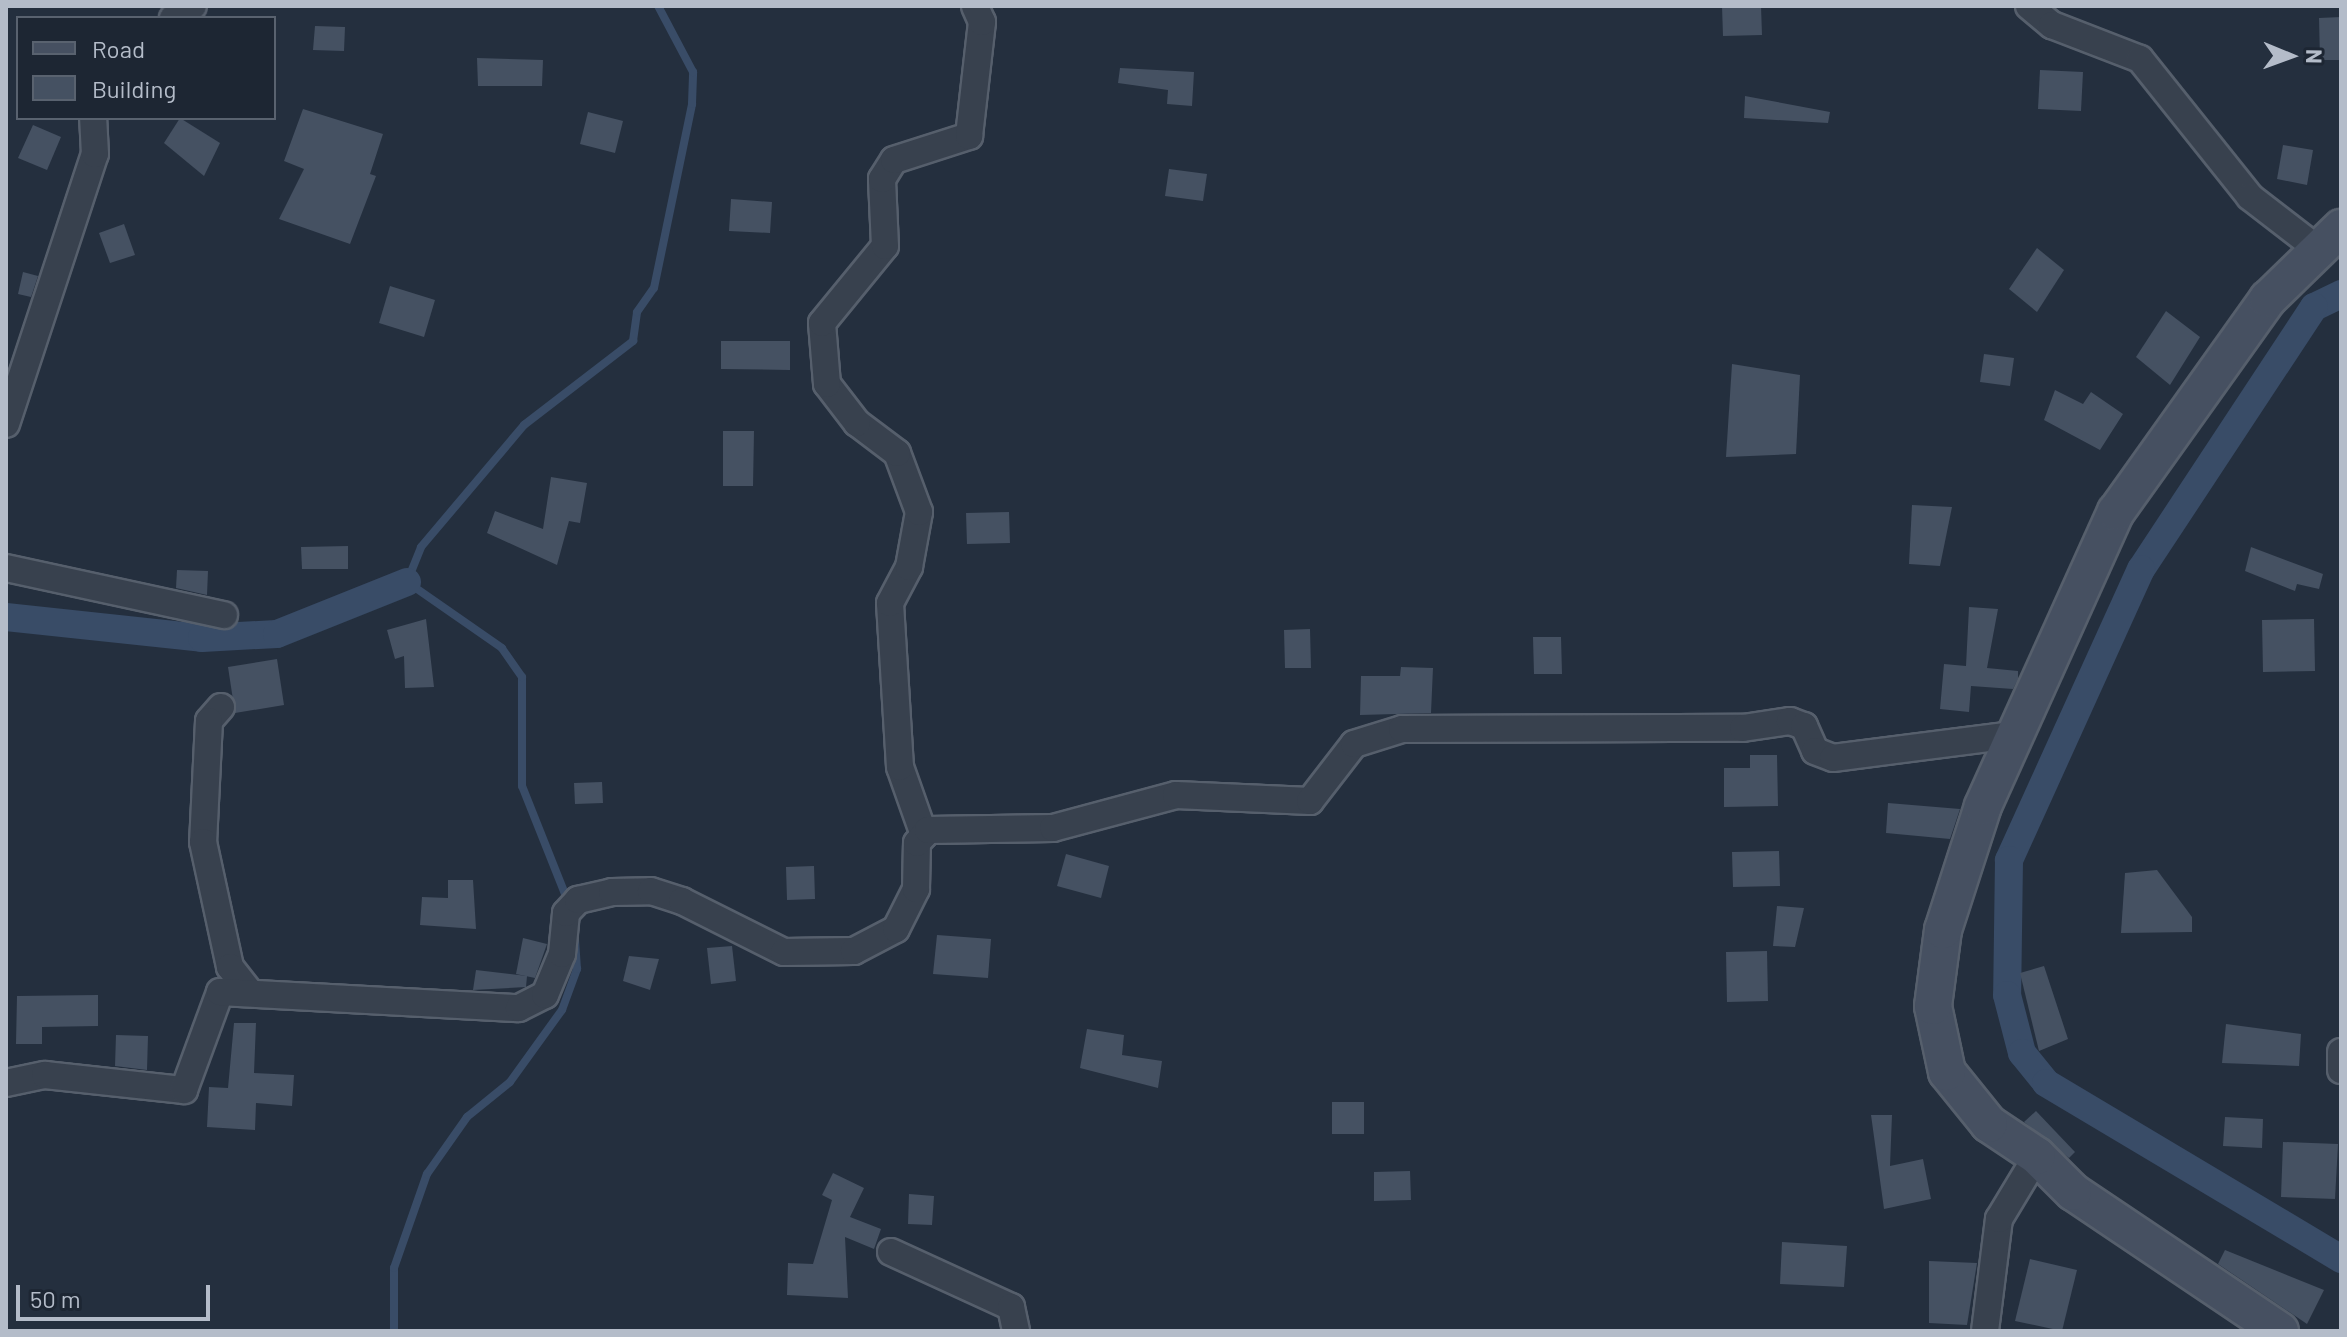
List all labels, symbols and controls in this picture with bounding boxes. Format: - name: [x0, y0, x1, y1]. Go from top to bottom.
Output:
- legend: [16, 16, 276, 120]
- north arrow: [2251, 16, 2331, 96]
- text: Road: [92, 34, 145, 63]
- text: N: [2302, 49, 2328, 64]
- text: Building: [92, 74, 176, 103]
- scale bar: [20, 1269, 214, 1319]
- text: 50 m: [30, 1284, 81, 1313]

